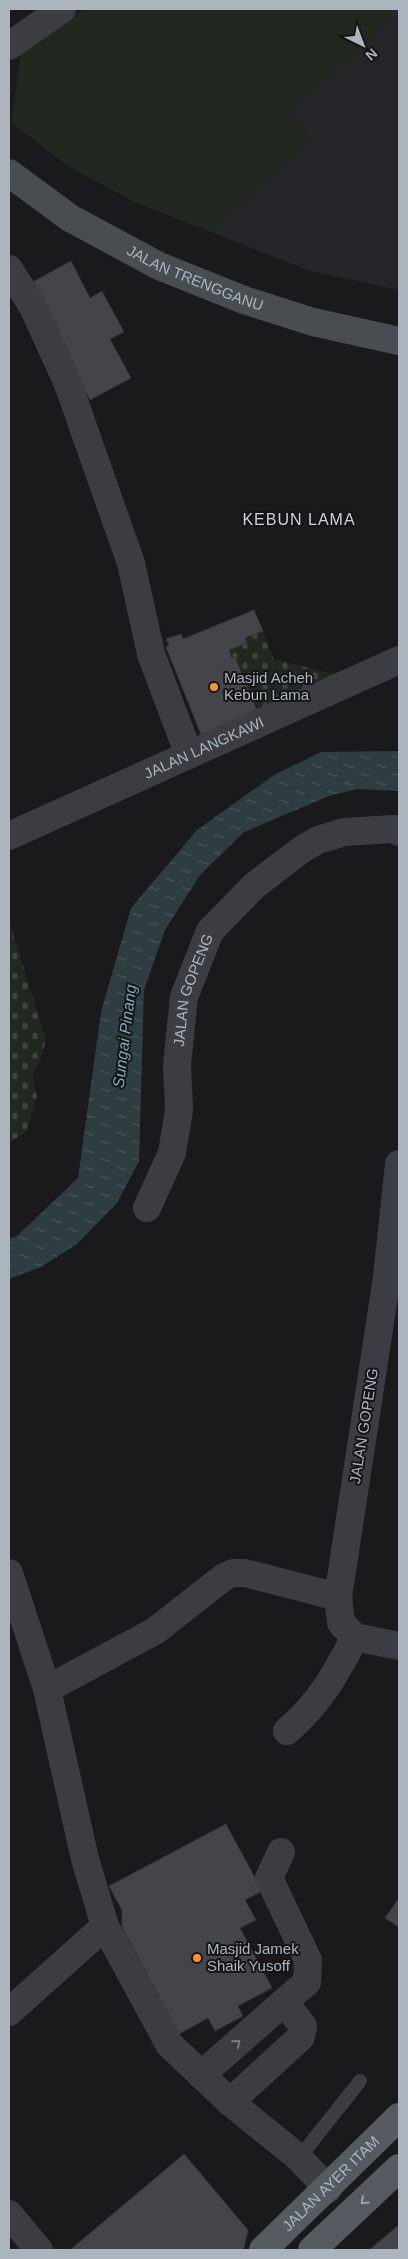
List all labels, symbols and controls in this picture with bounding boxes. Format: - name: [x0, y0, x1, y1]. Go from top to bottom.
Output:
- north arrow: [338, 20, 388, 70]
- text: N: [363, 45, 381, 64]
- street label: JALAN TRENGGANU: [124, 241, 266, 314]
- district label: KEBUN LAMA: [242, 511, 356, 528]
- place label: Masjid Acheh Kebun Lama: [224, 669, 313, 703]
- marker: Masjid Acheh Kebun Lama: [208, 681, 220, 693]
- street label: JALAN LANGKAWI: [141, 713, 266, 782]
- street label: JALAN GOPENG: [170, 931, 216, 1047]
- water label: Sungai Pinang: [110, 983, 139, 1089]
- street label: JALAN GOPENG: [346, 1367, 381, 1485]
- place label: Masjid Jamek Shaik Yusoff: [207, 1940, 299, 1974]
- marker: Masjid Jamek Shaik Yusoff: [191, 1952, 203, 1964]
- one-way arrow: [232, 2039, 241, 2048]
- street label: JALAN AYER ITAM: [279, 2132, 383, 2234]
- one-way arrow: [360, 2195, 369, 2204]

